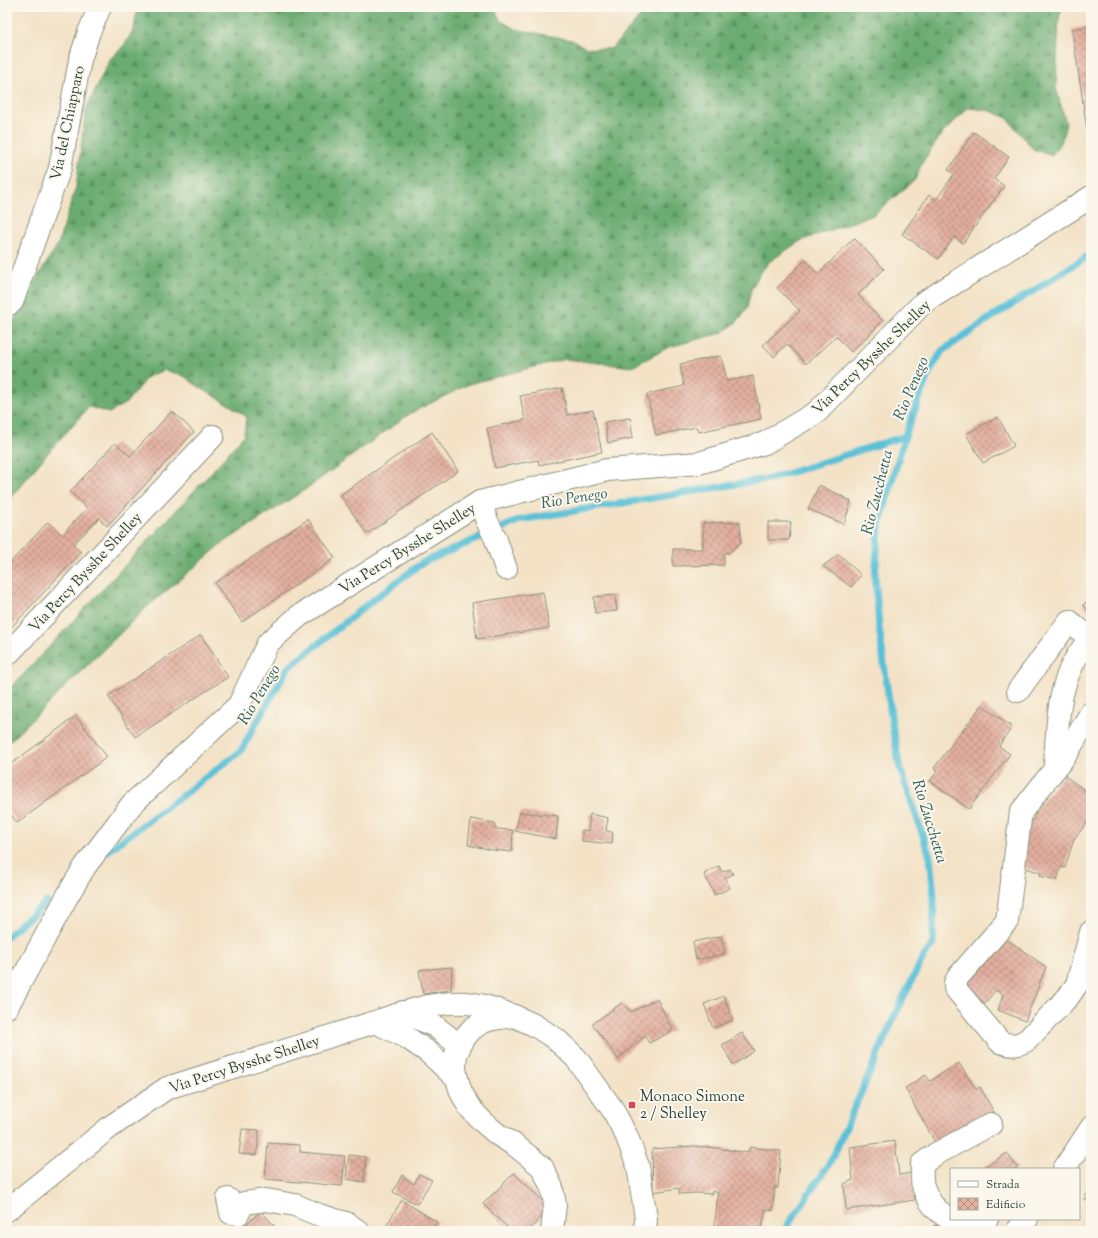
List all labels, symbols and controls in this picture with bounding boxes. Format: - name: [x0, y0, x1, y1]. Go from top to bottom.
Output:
- street label: Via del Chiapparo: [46, 64, 91, 183]
- street label: Via Percy Bysshe Shelley: [808, 295, 936, 420]
- water label: Rio Penego: [889, 354, 936, 424]
- water label: Rio Zucchetta: [857, 448, 900, 538]
- water label: Rio Penego: [539, 483, 609, 516]
- street label: Via Percy Bysshe Shelley: [335, 498, 481, 600]
- street label: Via Percy Bysshe Shelley: [25, 508, 148, 638]
- water label: Rio Penego: [233, 661, 287, 730]
- water label: Rio Zucchetta: [905, 777, 952, 867]
- street label: Via Percy Bysshe Shelley: [166, 1031, 323, 1100]
- place label: Monaco Simone 2 / Shelley: [640, 1087, 745, 1125]
- marker: Monaco Simone 2 / Shelley: [627, 1100, 637, 1110]
- legend: [950, 1168, 1080, 1220]
- text: Strada: [986, 1176, 1020, 1194]
- text: Edificio: [986, 1196, 1026, 1214]

